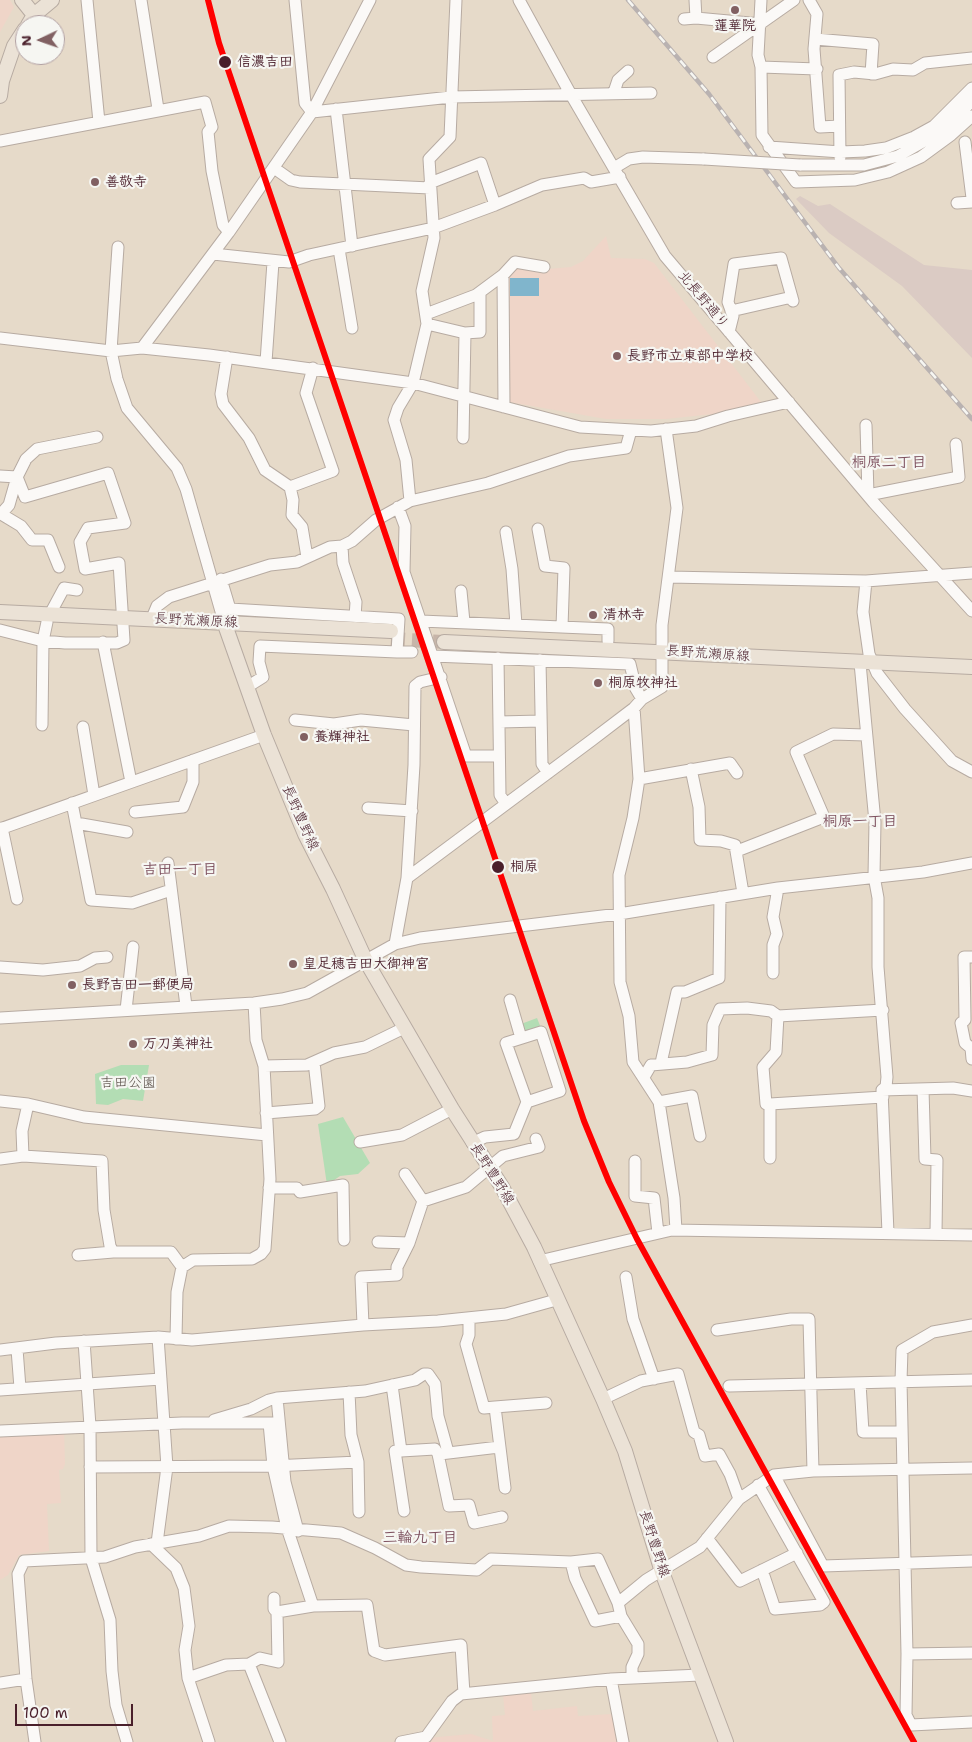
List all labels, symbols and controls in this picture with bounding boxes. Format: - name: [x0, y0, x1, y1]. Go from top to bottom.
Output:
- marker: 蓮華院: [729, 4, 741, 16]
- north arrow: [15, 15, 65, 65]
- place label: 蓮華院: [714, 18, 756, 34]
- text: N: [17, 35, 35, 47]
- marker: 信濃吉田: [217, 54, 233, 70]
- place label: 信濃吉田: [237, 54, 293, 70]
- place label: 善敬寺: [105, 174, 147, 190]
- marker: 善敬寺: [89, 176, 101, 188]
- street label: 北長野通り: [674, 268, 732, 332]
- place label: 長野市立東部中学校: [627, 348, 753, 364]
- marker: 長野市立東部中学校: [611, 350, 623, 362]
- district label: 桐原二丁目: [852, 454, 926, 472]
- place label: 清林寺: [603, 607, 645, 623]
- marker: 清林寺: [587, 609, 599, 621]
- street label: 長野荒瀬原線: [154, 610, 238, 632]
- street label: 長野荒瀬原線: [666, 643, 750, 665]
- place label: 桐原牧神社: [608, 675, 678, 691]
- marker: 桐原牧神社: [592, 677, 604, 689]
- place label: 養輝神社: [314, 729, 370, 745]
- marker: 養輝神社: [298, 731, 310, 743]
- street label: 長野豊野線: [278, 783, 322, 853]
- district label: 桐原一丁目: [823, 813, 897, 831]
- marker: 桐原: [490, 859, 506, 875]
- place label: 桐原: [510, 859, 538, 875]
- district label: 吉田一丁目: [143, 861, 217, 879]
- place label: 皇足穂吉田大御神宮: [303, 956, 429, 972]
- marker: 皇足穂吉田大御神宮: [287, 958, 299, 970]
- place label: 長野吉田一郵便局: [82, 977, 194, 993]
- marker: 長野吉田一郵便局: [66, 979, 78, 991]
- place label: 万刀美神社: [143, 1036, 213, 1052]
- marker: 万刀美神社: [127, 1038, 139, 1050]
- park label: 吉田公園: [100, 1075, 156, 1091]
- street label: 長野豊野線: [466, 1140, 518, 1208]
- street label: 長野豊野線: [635, 1508, 673, 1580]
- district label: 三輪九丁目: [383, 1529, 457, 1547]
- scale bar: [18, 1694, 135, 1726]
- text: 100 m: [23, 1703, 68, 1723]

